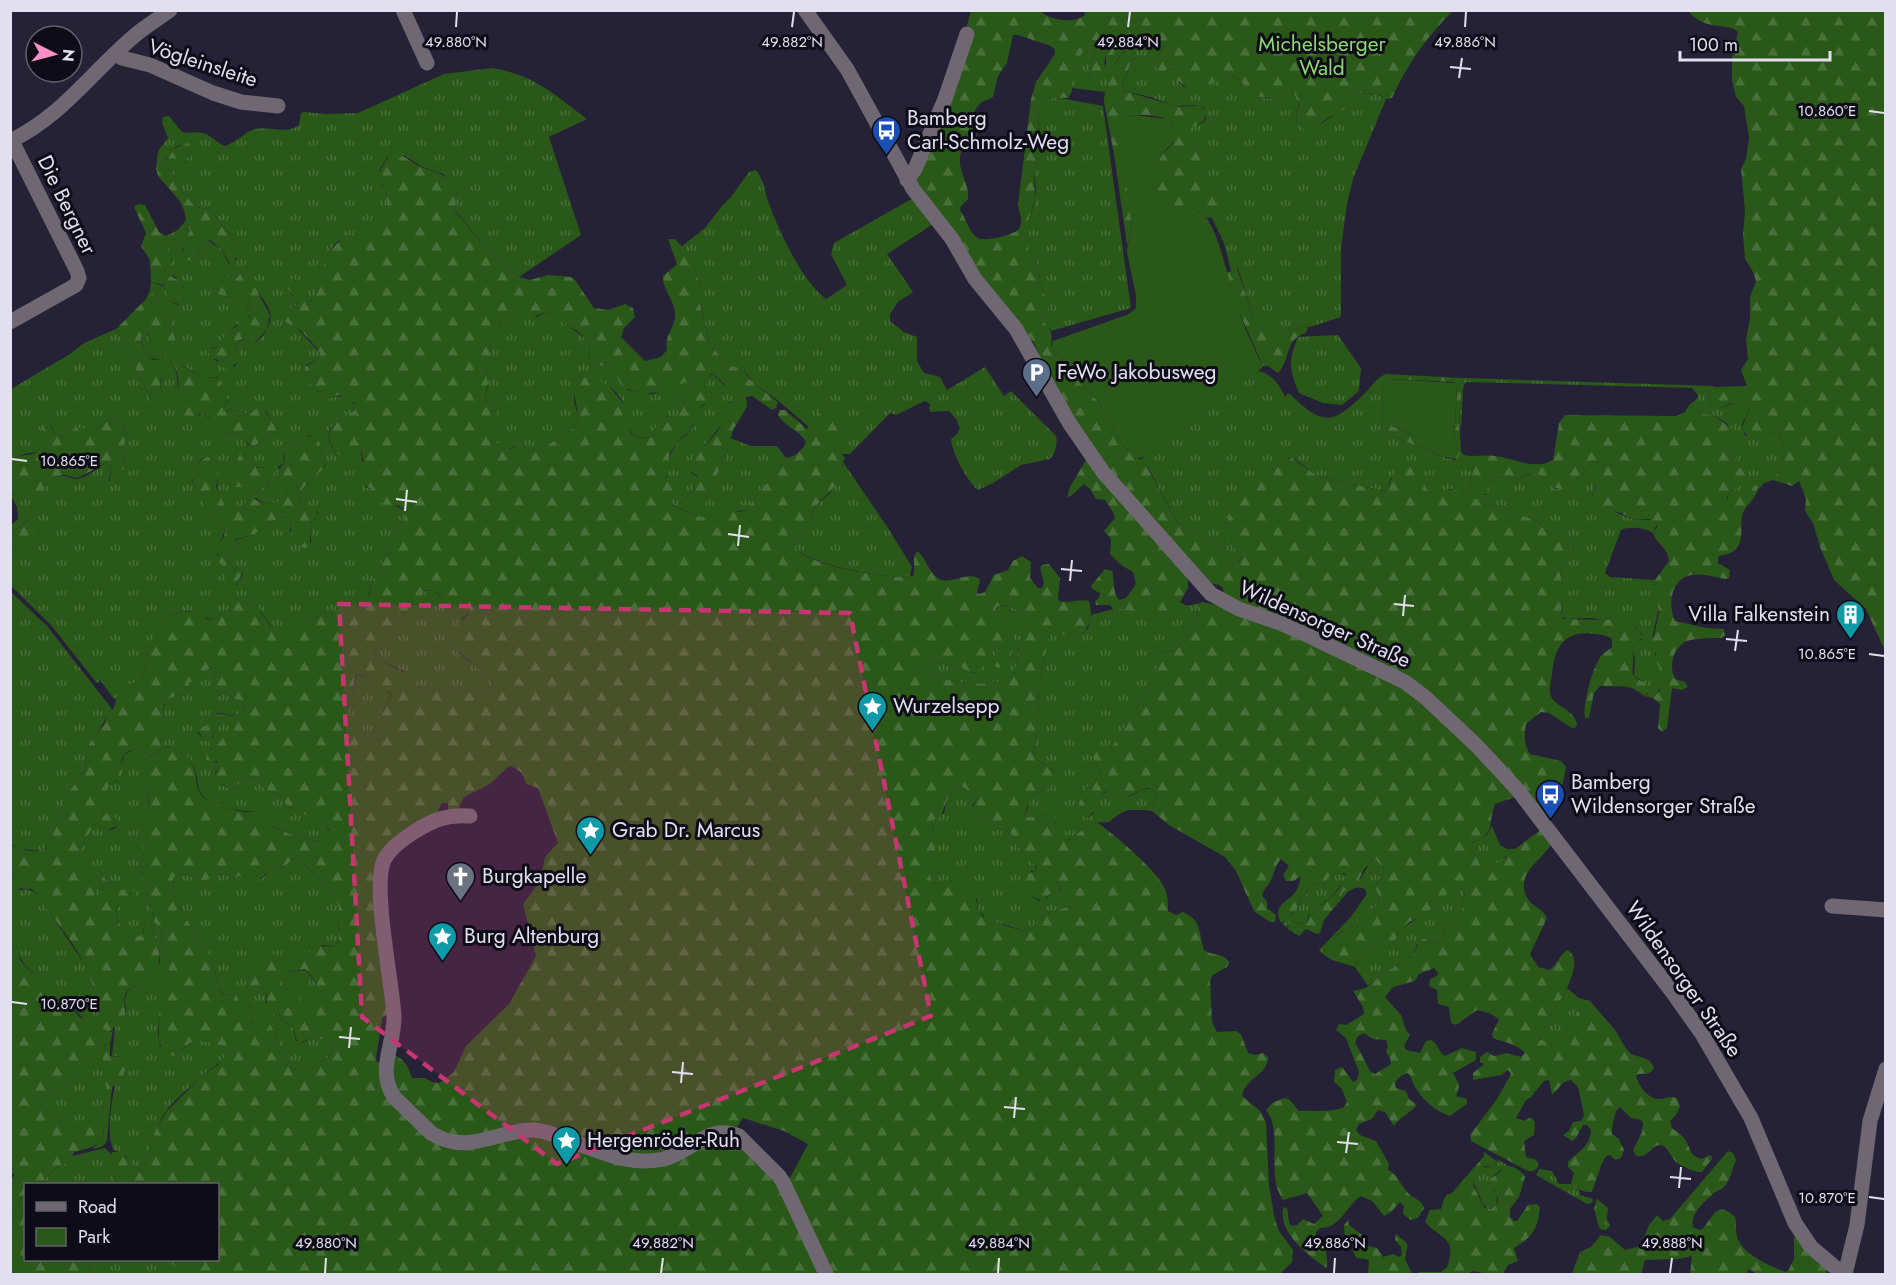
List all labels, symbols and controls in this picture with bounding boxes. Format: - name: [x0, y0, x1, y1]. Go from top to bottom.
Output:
- north arrow: [24, 24, 84, 84]
- scale bar: [1680, 24, 1830, 62]
- park label: Michelsberger Wald: [1258, 29, 1386, 83]
- street label: Vögleinsleite: [145, 31, 262, 95]
- text: 49.880°N: [425, 31, 487, 53]
- text: 49.882°N: [761, 31, 823, 53]
- text: 49.884°N: [1097, 31, 1159, 53]
- text: 49.886°N: [1434, 31, 1496, 53]
- text: 100 m: [1689, 32, 1738, 58]
- text: N: [56, 48, 81, 63]
- text: 10.860°E: [1798, 100, 1856, 122]
- place label: Bamberg Carl-Schmolz-Weg: [907, 103, 1069, 157]
- bus stop icon: Bamberg Carl-Schmolz-Weg: [870, 114, 902, 156]
- street label: Die Bergner: [30, 150, 104, 261]
- parking icon: FeWo Jakobusweg: [1020, 356, 1052, 398]
- place label: FeWo Jakobusweg: [1057, 357, 1217, 387]
- text: 10.865°E: [40, 450, 98, 472]
- street label: Wildensorger Straße: [1235, 573, 1416, 675]
- building icon: Villa Falkenstein: [1835, 598, 1867, 640]
- place label: Villa Falkenstein: [1688, 599, 1830, 629]
- text: 10.865°E: [1798, 643, 1856, 665]
- place icon: Wurzelsepp: [856, 690, 888, 732]
- place label: Wurzelsepp: [893, 691, 999, 721]
- place label: Bamberg Wildensorger Straße: [1571, 767, 1756, 821]
- bus stop icon: Bamberg Wildensorger Straße: [1534, 778, 1566, 820]
- place icon: Grab Dr. Marcus: [575, 814, 607, 856]
- place label: Grab Dr. Marcus: [612, 815, 760, 845]
- church icon: Burgkapelle: [445, 860, 477, 902]
- place label: Burgkapelle: [482, 861, 586, 891]
- street label: Wildensorger Straße: [1619, 895, 1749, 1063]
- place icon: Burg Altenburg: [427, 920, 459, 962]
- place label: Burg Altenburg: [464, 921, 599, 951]
- text: 10.870°E: [40, 993, 98, 1015]
- place icon: Hergenröder-Ruh: [550, 1124, 582, 1166]
- place label: Hergenröder-Ruh: [587, 1125, 740, 1155]
- legend: [24, 1183, 219, 1261]
- text: 10.870°E: [1798, 1187, 1856, 1209]
- text: Road: [78, 1194, 117, 1220]
- text: Park: [78, 1224, 110, 1250]
- text: 49.880°N: [295, 1232, 357, 1254]
- text: 49.882°N: [632, 1232, 694, 1254]
- text: 49.884°N: [968, 1232, 1030, 1254]
- text: 49.886°N: [1304, 1232, 1366, 1254]
- text: 49.888°N: [1641, 1232, 1703, 1254]

